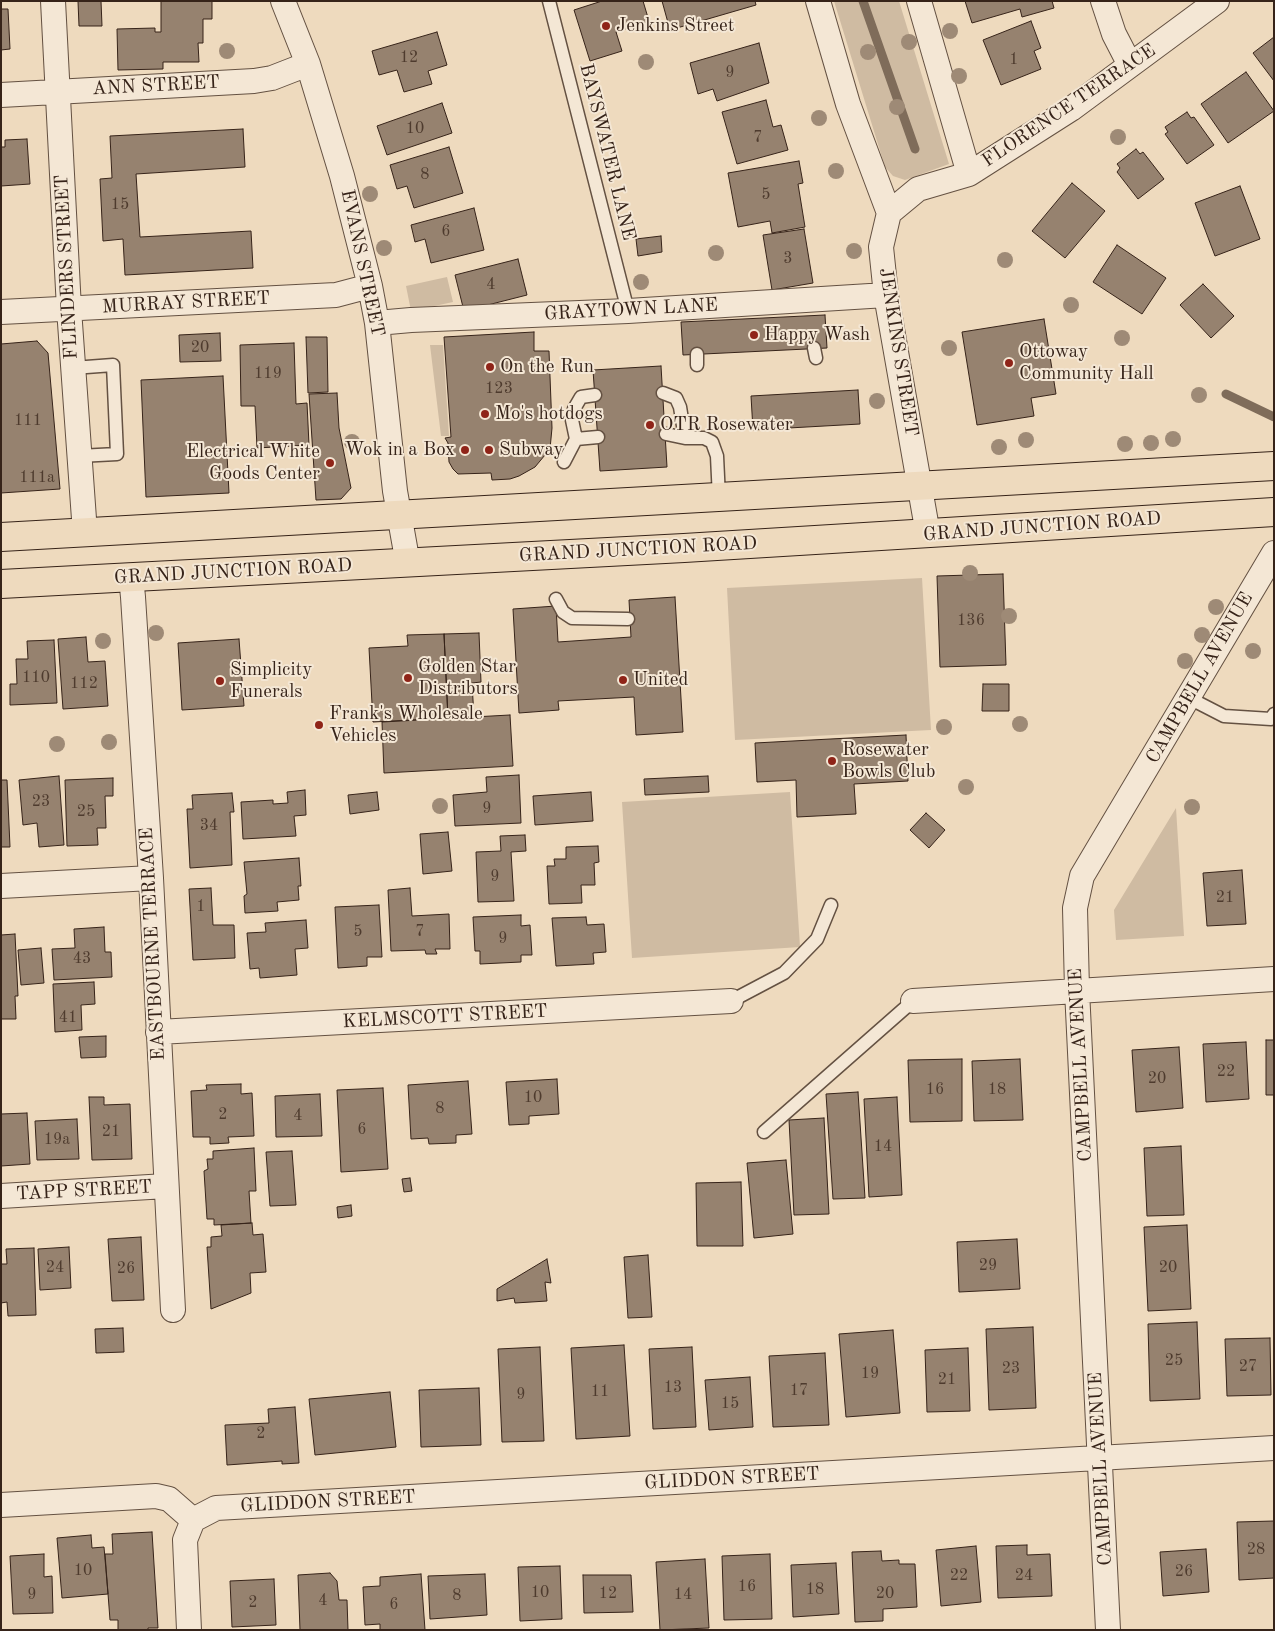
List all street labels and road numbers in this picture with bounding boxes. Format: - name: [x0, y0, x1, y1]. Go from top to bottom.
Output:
- street label: FLORENCE TERRACE: [978, 39, 1160, 173]
- street label: BAYSWATER LANE: [574, 61, 640, 243]
- street label: ANN STREET: [92, 71, 220, 101]
- street label: FLINDERS STREET: [51, 174, 83, 360]
- street label: EVANS STREET: [335, 187, 389, 339]
- street label: JENKINS STREET: [873, 266, 923, 438]
- street label: MURRAY STREET: [101, 287, 271, 319]
- street label: GRAYTOWN LANE: [544, 294, 718, 326]
- street label: GRAND JUNCTION ROAD: [922, 507, 1162, 547]
- street label: GRAND JUNCTION ROAD: [518, 532, 758, 568]
- street label: GRAND JUNCTION ROAD: [113, 554, 353, 590]
- street label: CAMPBELL AVENUE: [1142, 588, 1258, 768]
- street label: EASTBOURNE TERRACE: [136, 827, 170, 1061]
- street label: CAMPBELL AVENUE: [1065, 968, 1097, 1162]
- street label: KELMSCOTT STREET: [342, 1000, 548, 1034]
- street label: TAPP STREET: [15, 1176, 153, 1206]
- street label: CAMPBELL AVENUE: [1085, 1372, 1117, 1566]
- street label: GLIDDON STREET: [644, 1463, 820, 1495]
- street label: GLIDDON STREET: [240, 1486, 416, 1518]

